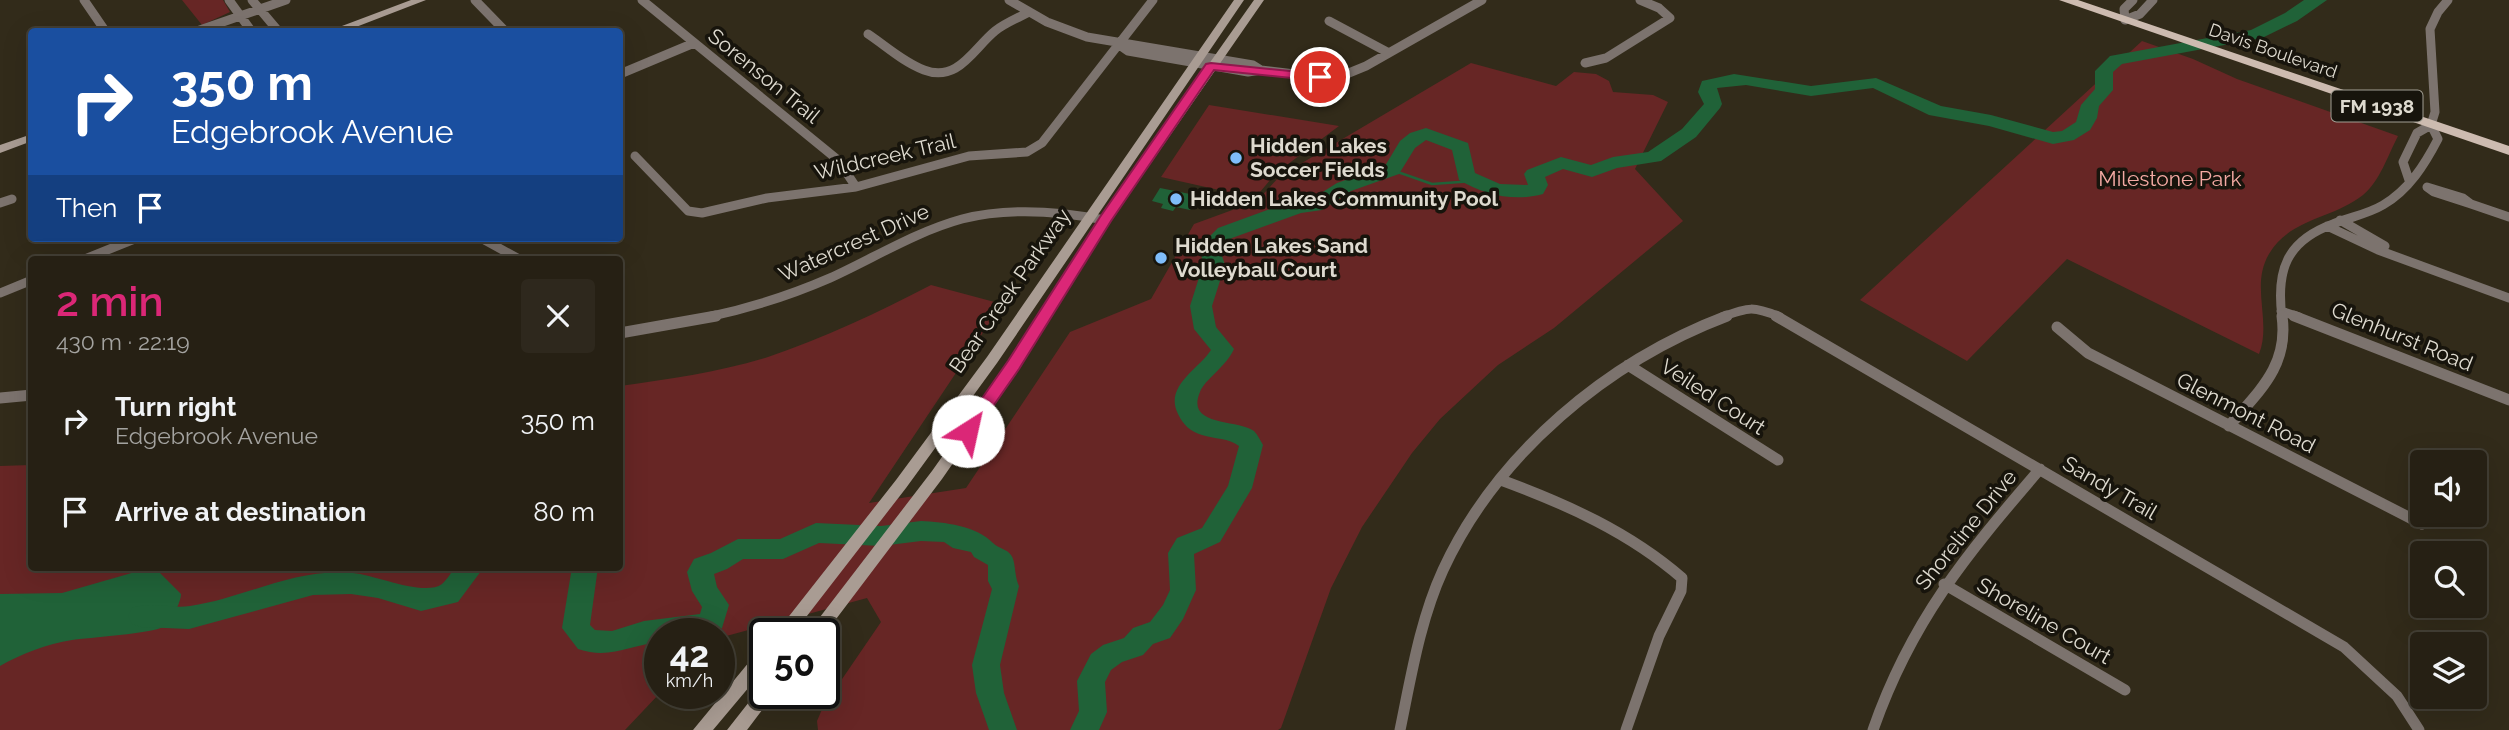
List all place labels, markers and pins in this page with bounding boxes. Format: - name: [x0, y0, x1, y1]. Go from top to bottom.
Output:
- pin: [1290, 47, 1350, 107]
- place label: Hidden Lakes Soccer Fields: [1250, 133, 1387, 182]
- marker: Hidden Lakes Soccer Fields: [1228, 150, 1244, 166]
- place label: Hidden Lakes Community Pool: [1190, 186, 1498, 211]
- marker: Hidden Lakes Community Pool: [1168, 191, 1184, 207]
- place label: Hidden Lakes Sand Volleyball Court: [1175, 233, 1368, 282]
- marker: Hidden Lakes Sand Volleyball Court: [1153, 250, 1169, 266]

